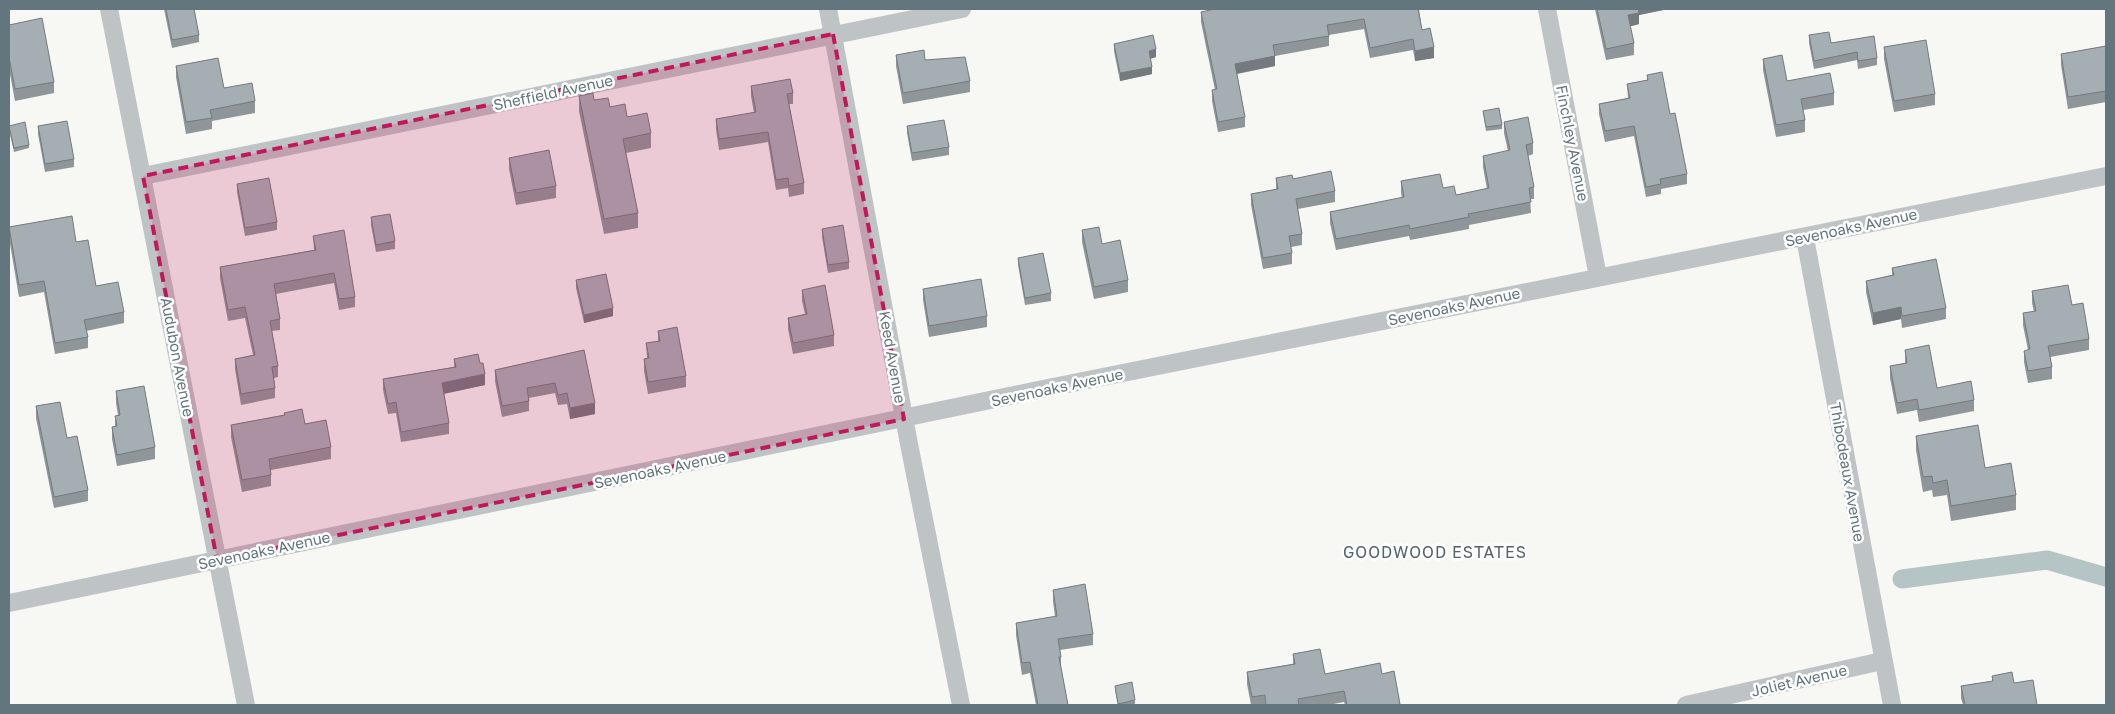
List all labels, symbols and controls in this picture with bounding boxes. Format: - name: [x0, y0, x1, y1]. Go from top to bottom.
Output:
- street label: Sheffield Avenue: [492, 70, 615, 113]
- street label: Finchley Avenue: [1553, 83, 1593, 203]
- street label: Sevenoaks Avenue: [1783, 204, 1919, 250]
- street label: Sevenoaks Avenue: [1386, 283, 1522, 329]
- street label: Audubon Avenue: [158, 296, 198, 419]
- street label: Keed Avenue: [876, 309, 910, 405]
- street label: Sevenoaks Avenue: [989, 364, 1125, 410]
- street label: Thibodeaux Avenue: [1827, 401, 1869, 543]
- street label: Sevenoaks Avenue: [592, 446, 728, 492]
- street label: Sevenoaks Avenue: [196, 527, 332, 573]
- district label: GOODWOOD ESTATES: [1343, 542, 1527, 562]
- street label: Joliet Avenue: [1749, 660, 1849, 700]

